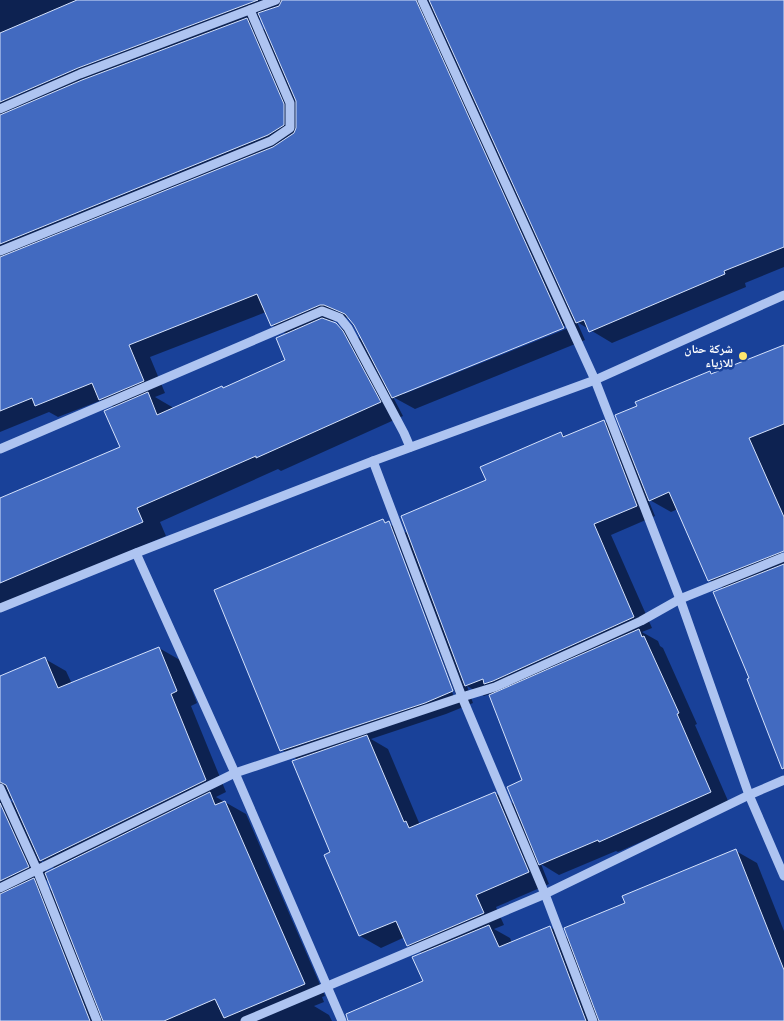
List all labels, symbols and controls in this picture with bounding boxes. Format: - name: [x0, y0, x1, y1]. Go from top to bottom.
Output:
- place label: شركة حنان للازياء: [684, 342, 733, 370]
- marker: شركة حنان للازياء: [737, 350, 749, 362]

